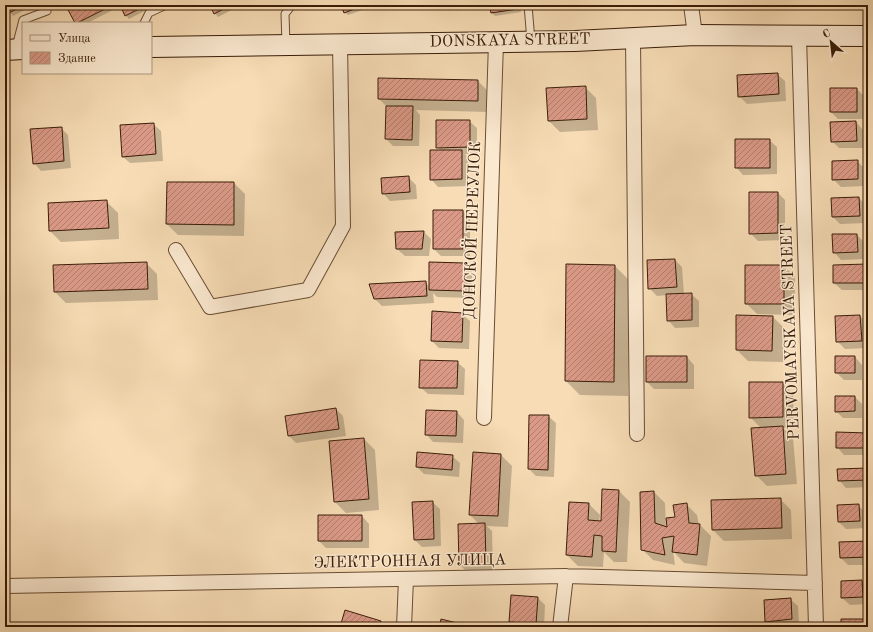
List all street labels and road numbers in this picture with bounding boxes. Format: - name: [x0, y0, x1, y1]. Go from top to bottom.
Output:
- street label: DONSKAYA STREET: [429, 32, 591, 50]
- street label: ДОНСКОЙ ПЕРЕУЛОК: [458, 140, 484, 319]
- street label: PERVOMAYSKAYA STREET: [779, 224, 803, 440]
- street label: ЭЛЕКТРОННАЯ УЛИЦА: [313, 552, 507, 572]

